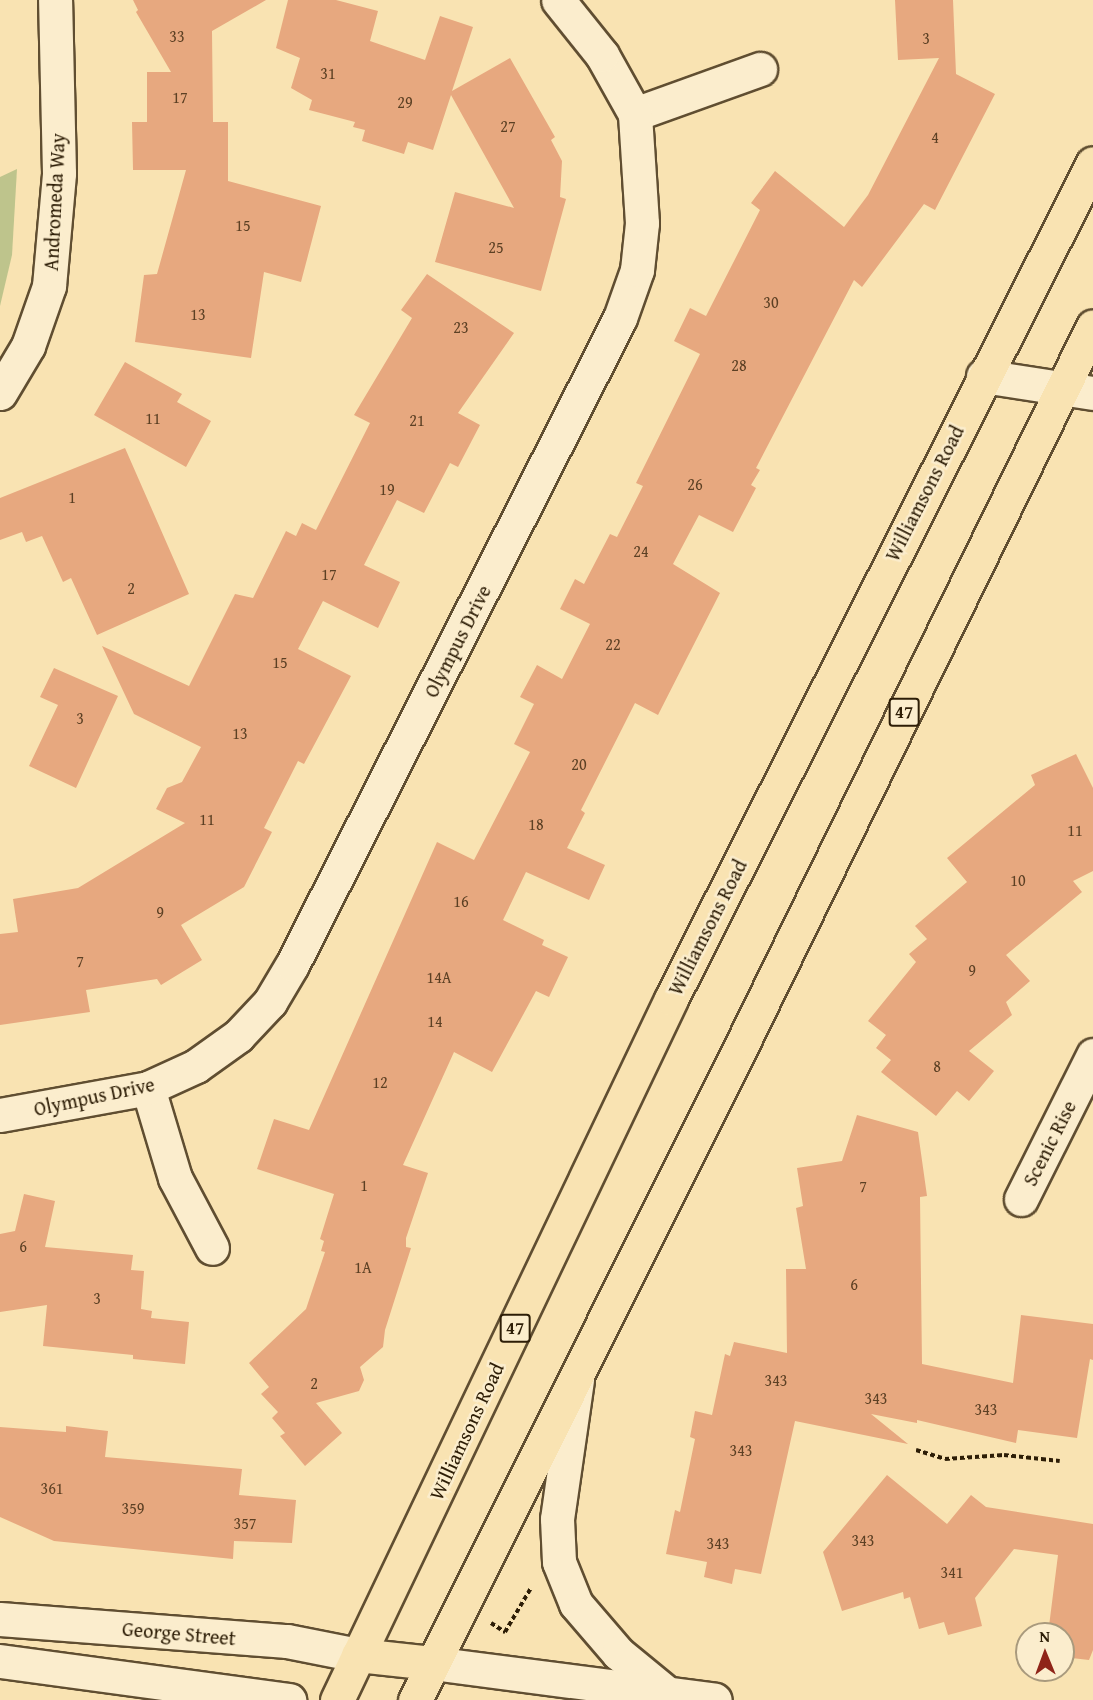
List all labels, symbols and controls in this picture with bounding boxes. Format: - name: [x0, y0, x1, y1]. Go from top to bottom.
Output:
- house number: 33: [169, 26, 185, 46]
- house number: 3: [922, 28, 930, 48]
- house number: 31: [320, 63, 336, 83]
- house number: 17: [172, 87, 188, 107]
- house number: 29: [397, 92, 413, 112]
- house number: 27: [500, 116, 516, 136]
- house number: 4: [931, 127, 939, 147]
- street label: Andromeda Way: [38, 132, 70, 272]
- house number: 15: [235, 215, 251, 235]
- house number: 25: [488, 237, 504, 257]
- house number: 30: [763, 292, 779, 312]
- house number: 13: [190, 304, 206, 324]
- house number: 23: [453, 317, 469, 337]
- house number: 28: [731, 355, 747, 375]
- house number: 11: [145, 408, 161, 428]
- house number: 21: [409, 410, 425, 430]
- street label: Williamsons Road: [880, 421, 968, 565]
- house number: 26: [687, 474, 703, 494]
- house number: 19: [379, 479, 395, 499]
- house number: 1: [68, 487, 76, 507]
- house number: 24: [633, 541, 649, 561]
- house number: 17: [321, 564, 337, 584]
- house number: 2: [127, 578, 135, 598]
- street label: Olympus Drive: [418, 581, 496, 701]
- house number: 22: [605, 634, 621, 654]
- house number: 15: [272, 652, 288, 672]
- road number: 47: [888, 697, 920, 727]
- house number: 3: [76, 708, 84, 728]
- house number: 13: [232, 723, 248, 743]
- house number: 20: [571, 754, 587, 774]
- house number: 11: [199, 809, 215, 829]
- house number: 18: [528, 814, 544, 834]
- house number: 11: [1067, 820, 1083, 840]
- street label: Williamsons Road: [663, 855, 751, 999]
- house number: 10: [1010, 870, 1026, 890]
- house number: 16: [453, 891, 469, 911]
- house number: 9: [156, 902, 164, 922]
- house number: 7: [76, 951, 84, 971]
- house number: 9: [968, 960, 976, 980]
- house number: 14A: [426, 967, 452, 987]
- house number: 14: [427, 1011, 443, 1031]
- house number: 8: [933, 1056, 941, 1076]
- street label: Olympus Drive: [31, 1071, 157, 1121]
- house number: 12: [372, 1072, 388, 1092]
- street label: Scenic Rise: [1017, 1096, 1081, 1190]
- house number: 1: [360, 1175, 368, 1195]
- house number: 7: [859, 1176, 867, 1196]
- house number: 6: [19, 1236, 27, 1256]
- house number: 1A: [354, 1257, 372, 1277]
- house number: 6: [850, 1274, 858, 1294]
- house number: 3: [93, 1288, 101, 1308]
- road number: 47: [498, 1313, 532, 1343]
- street label: Williamsons Road: [424, 1358, 508, 1504]
- house number: 343: [764, 1370, 788, 1390]
- house number: 2: [310, 1373, 318, 1393]
- house number: 343: [864, 1388, 888, 1408]
- house number: 343: [974, 1399, 998, 1419]
- house number: 343: [729, 1440, 753, 1460]
- house number: 361: [40, 1478, 64, 1498]
- house number: 359: [121, 1498, 145, 1518]
- house number: 357: [233, 1513, 257, 1533]
- house number: 343: [851, 1530, 875, 1550]
- house number: 343: [706, 1533, 730, 1553]
- house number: 341: [940, 1562, 964, 1582]
- street label: George Street: [121, 1616, 237, 1650]
- north arrow: [1015, 1622, 1075, 1682]
- text: N: [1039, 1624, 1050, 1648]

